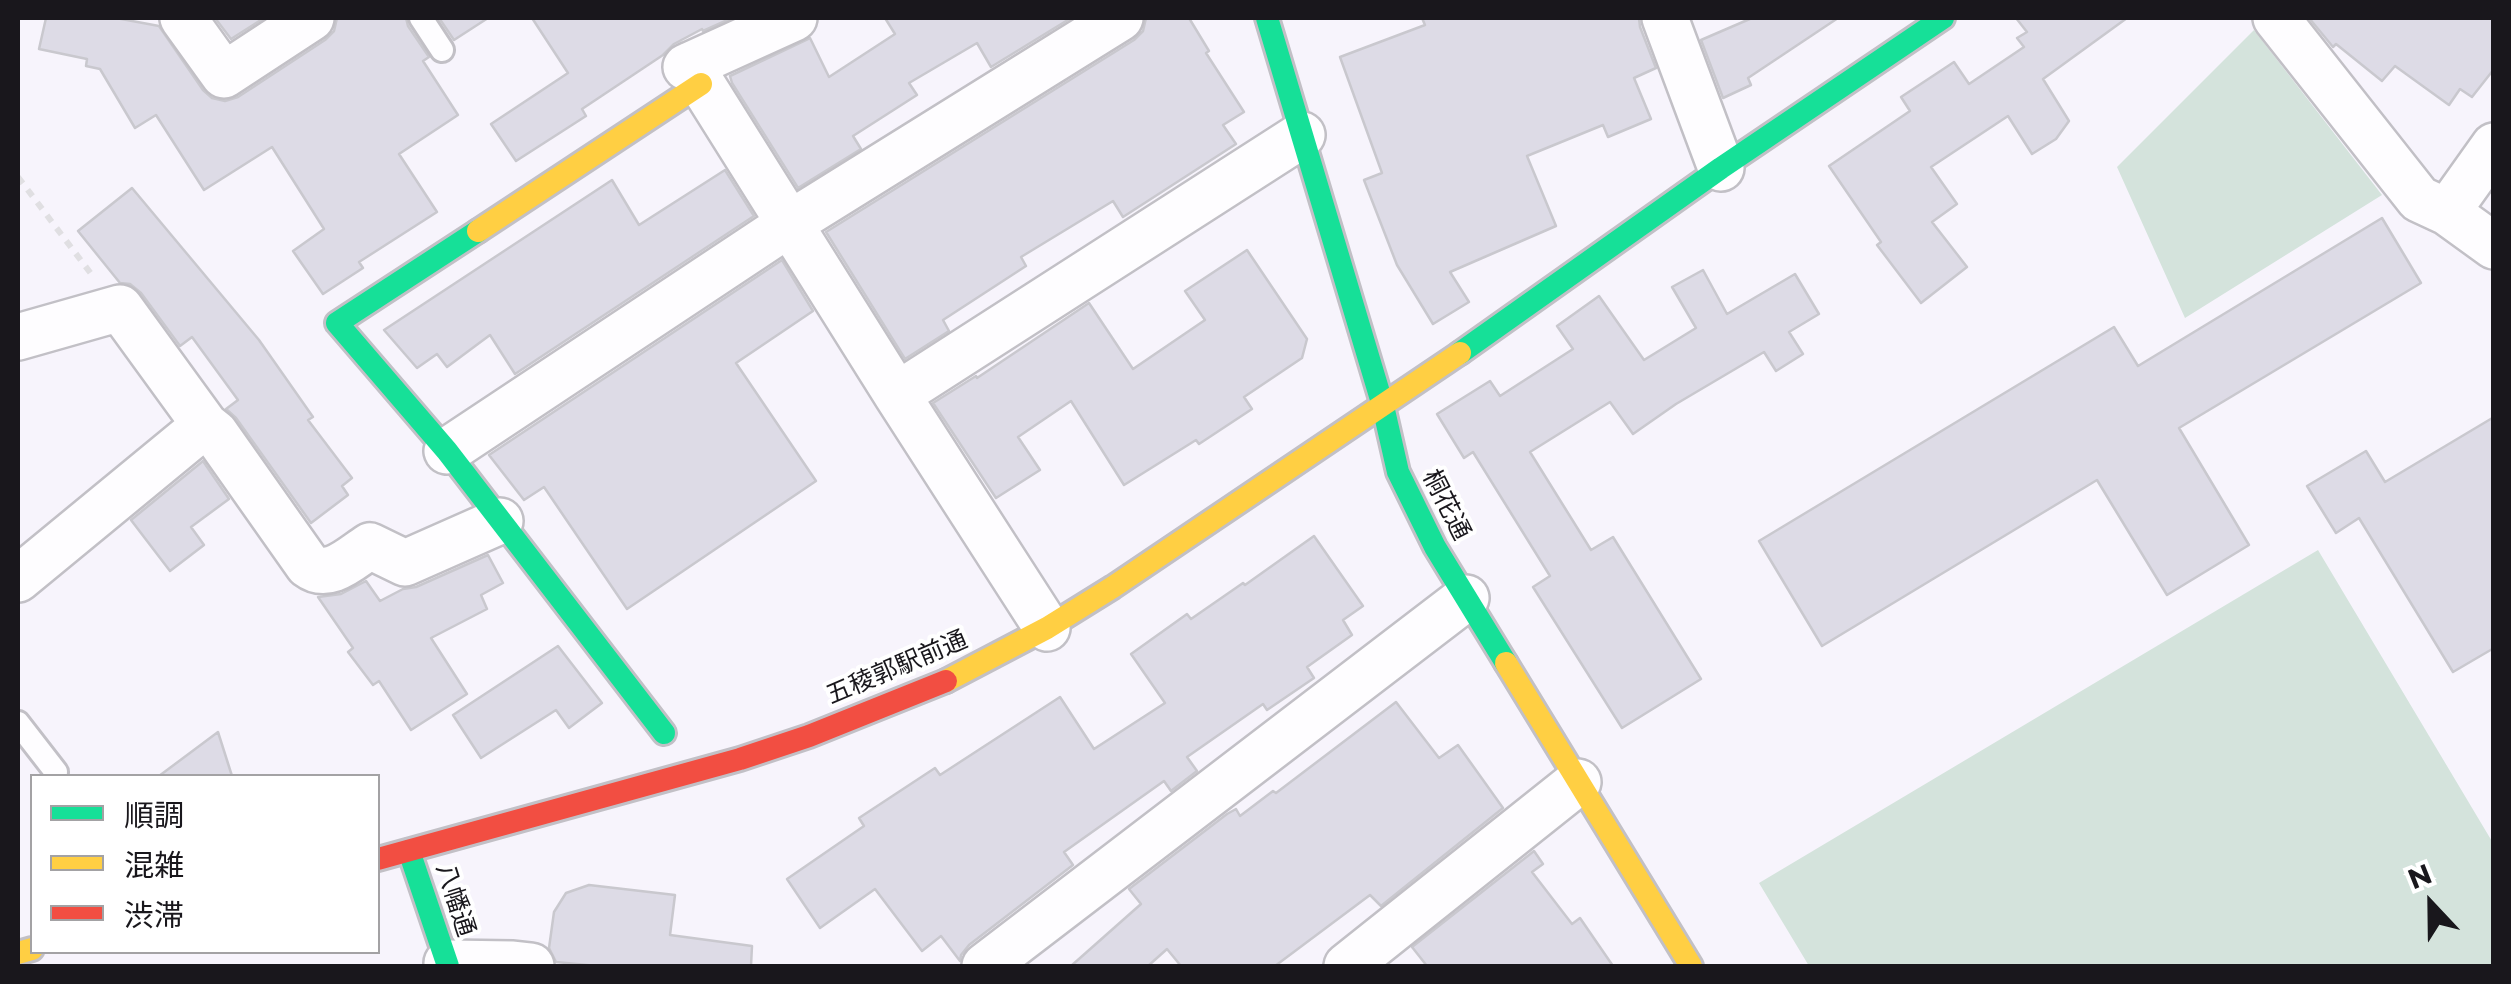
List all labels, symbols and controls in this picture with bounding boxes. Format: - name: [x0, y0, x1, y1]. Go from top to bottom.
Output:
- street label: 桐花通: [1416, 465, 1476, 545]
- street label: 五稜郭駅前通: [822, 625, 972, 711]
- legend: [30, 774, 380, 954]
- text: 順調: [124, 797, 184, 834]
- text: 混雑: [124, 847, 184, 884]
- north arrow: [2381, 854, 2481, 954]
- text: N: [2403, 856, 2437, 896]
- street label: 八幡通: [429, 860, 481, 940]
- text: 渋滞: [124, 897, 184, 934]

